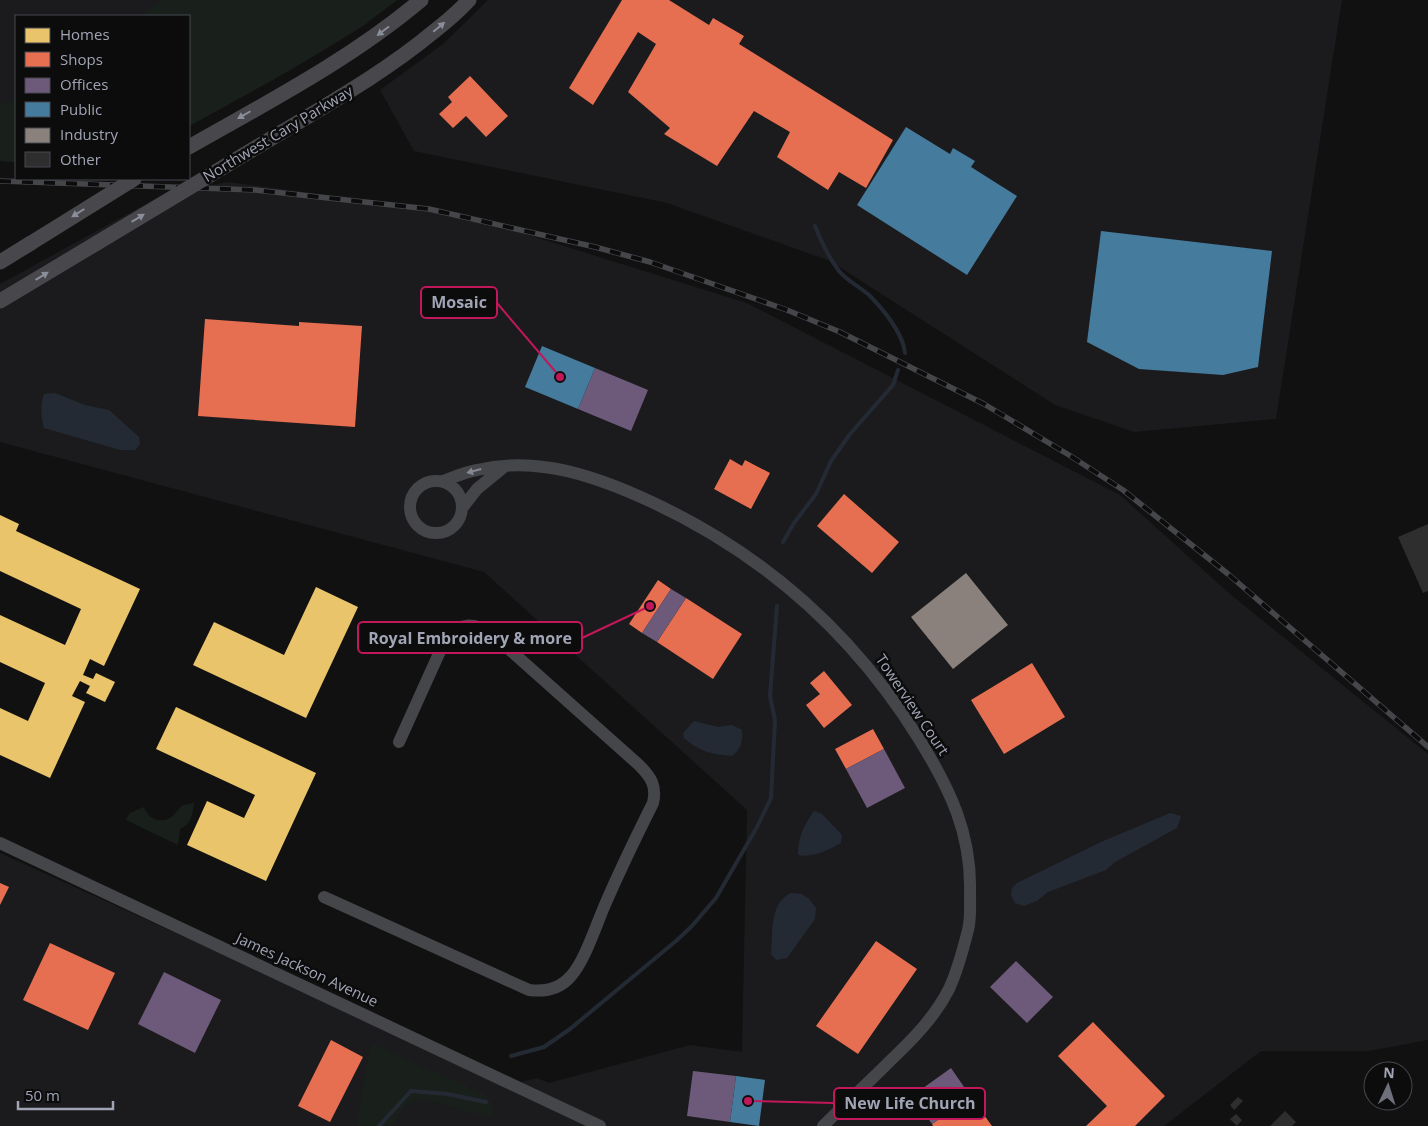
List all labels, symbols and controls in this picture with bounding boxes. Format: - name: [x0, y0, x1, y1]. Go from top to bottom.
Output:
- legend: [15, 15, 190, 180]
- one-way arrow: [433, 22, 446, 33]
- text: Homes: [60, 24, 110, 44]
- one-way arrow: [377, 25, 390, 36]
- text: Shops: [60, 49, 103, 69]
- text: Offices: [60, 74, 108, 94]
- street label: Northwest Cary Parkway: [199, 80, 357, 186]
- text: Public: [60, 99, 102, 119]
- one-way arrow: [238, 111, 251, 120]
- text: Industry: [60, 124, 118, 144]
- text: Other: [60, 149, 101, 169]
- one-way arrow: [71, 208, 84, 218]
- one-way arrow: [132, 213, 145, 222]
- one-way arrow: [35, 271, 48, 280]
- callout: Mosaic: [421, 287, 497, 318]
- text: Mosaic: [431, 291, 487, 313]
- one-way arrow: [466, 468, 481, 476]
- callout: Royal Embroidery & more: [358, 622, 582, 653]
- text: Royal Embroidery & more: [368, 627, 572, 649]
- street label: Towerview Court: [872, 650, 954, 759]
- street label: James Jackson Avenue: [231, 927, 382, 1011]
- north arrow: [1363, 1061, 1413, 1111]
- text: N: [1383, 1063, 1395, 1082]
- scale bar: [18, 1078, 112, 1110]
- text: 50 m: [25, 1085, 60, 1105]
- callout: New Life Church: [834, 1088, 985, 1119]
- text: New Life Church: [844, 1092, 976, 1114]

